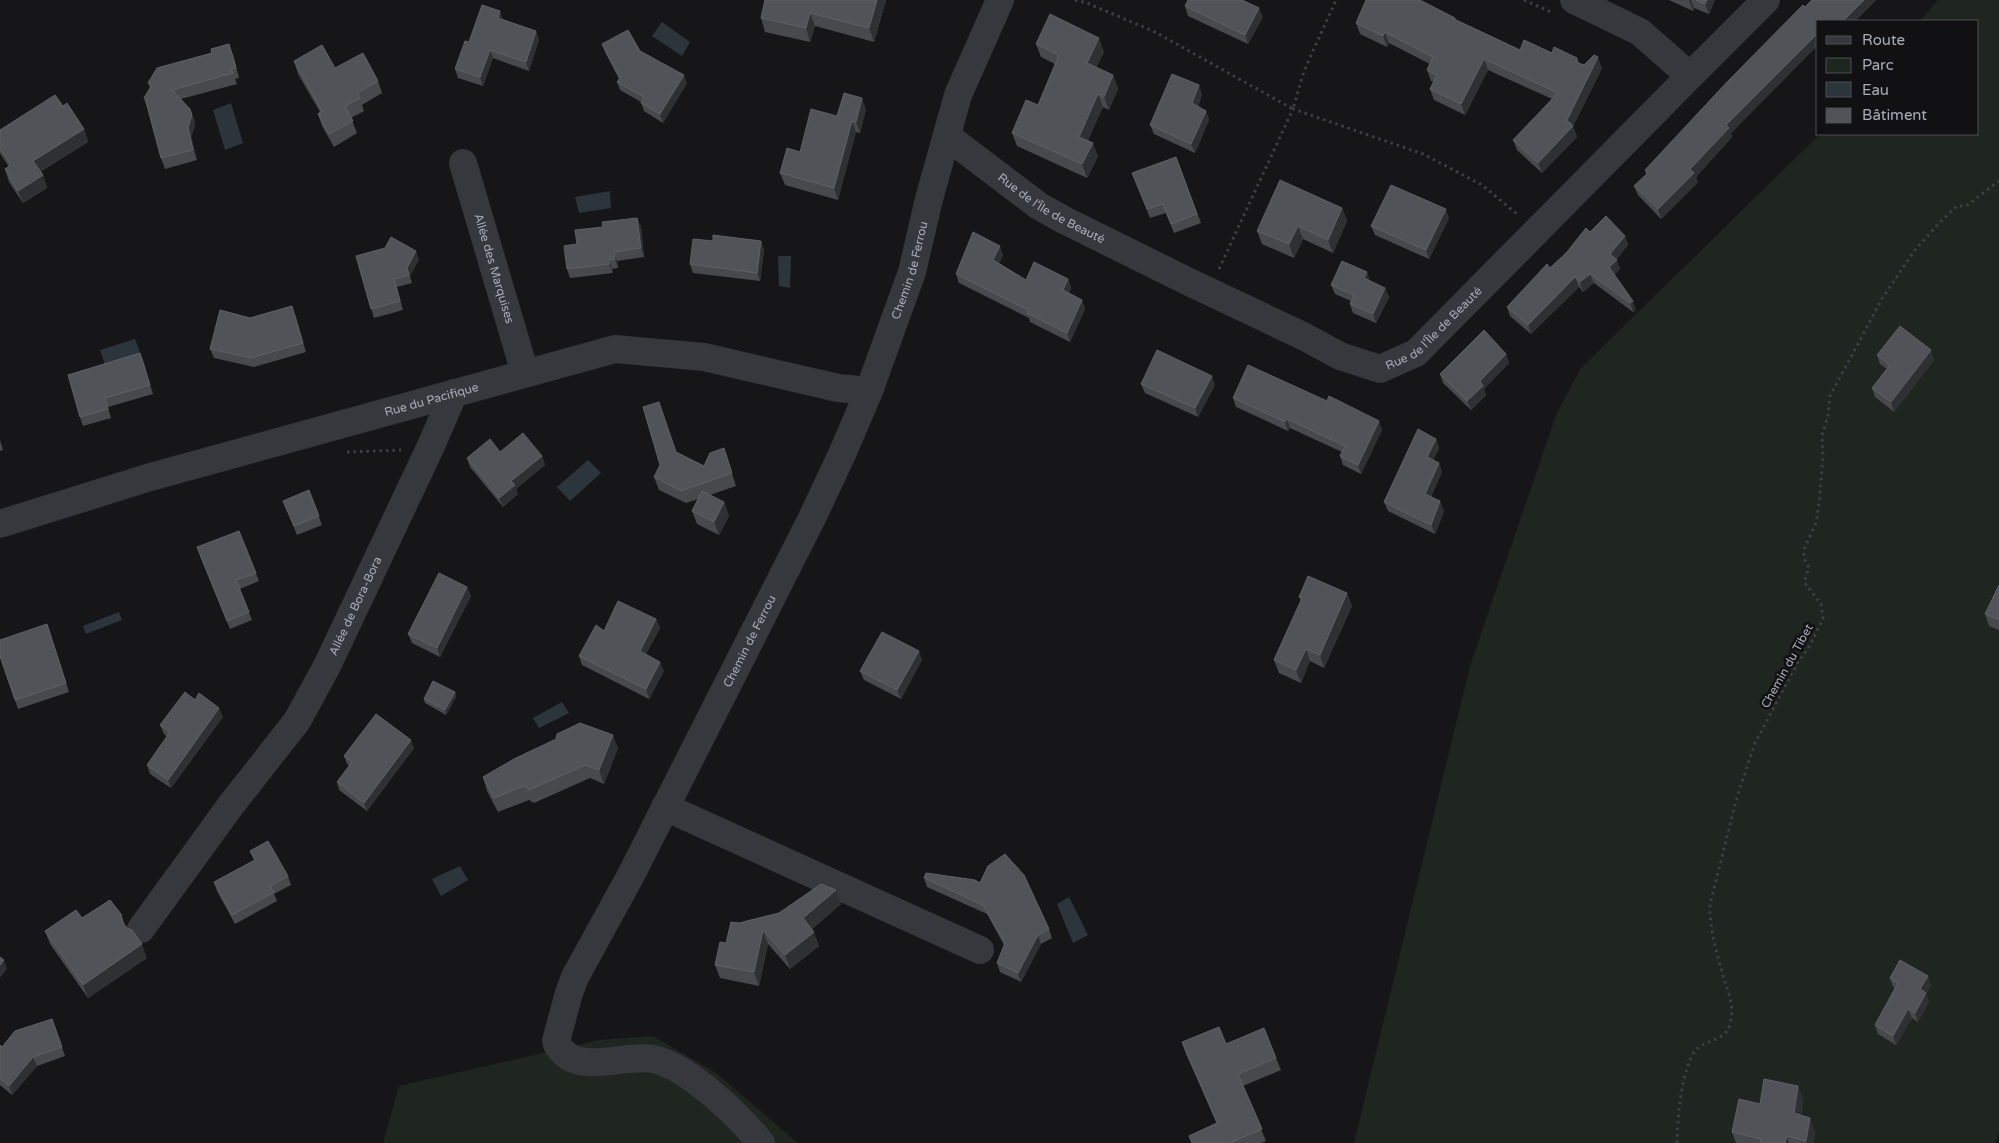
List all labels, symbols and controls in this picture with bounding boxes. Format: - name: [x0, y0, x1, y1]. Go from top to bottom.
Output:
- legend: [1816, 20, 1979, 135]
- text: Route: [1862, 31, 1905, 49]
- text: Parc: [1862, 56, 1894, 74]
- text: Eau: [1862, 81, 1889, 99]
- text: Bâtiment: [1862, 106, 1927, 124]
- street label: Rue de l'Île de Beauté: [995, 170, 1107, 246]
- street label: Allée des Marquises: [471, 212, 517, 325]
- street label: Chemin de Ferrou: [889, 220, 931, 321]
- street label: Rue de l'Île de Beauté: [1383, 284, 1485, 373]
- street label: Rue du Pacifique: [383, 380, 480, 419]
- street label: Allée de Bora-Bora: [326, 554, 385, 658]
- street label: Chemin de Ferrou: [720, 593, 779, 690]
- street label: Chemin du Tibet: [1758, 621, 1816, 711]

